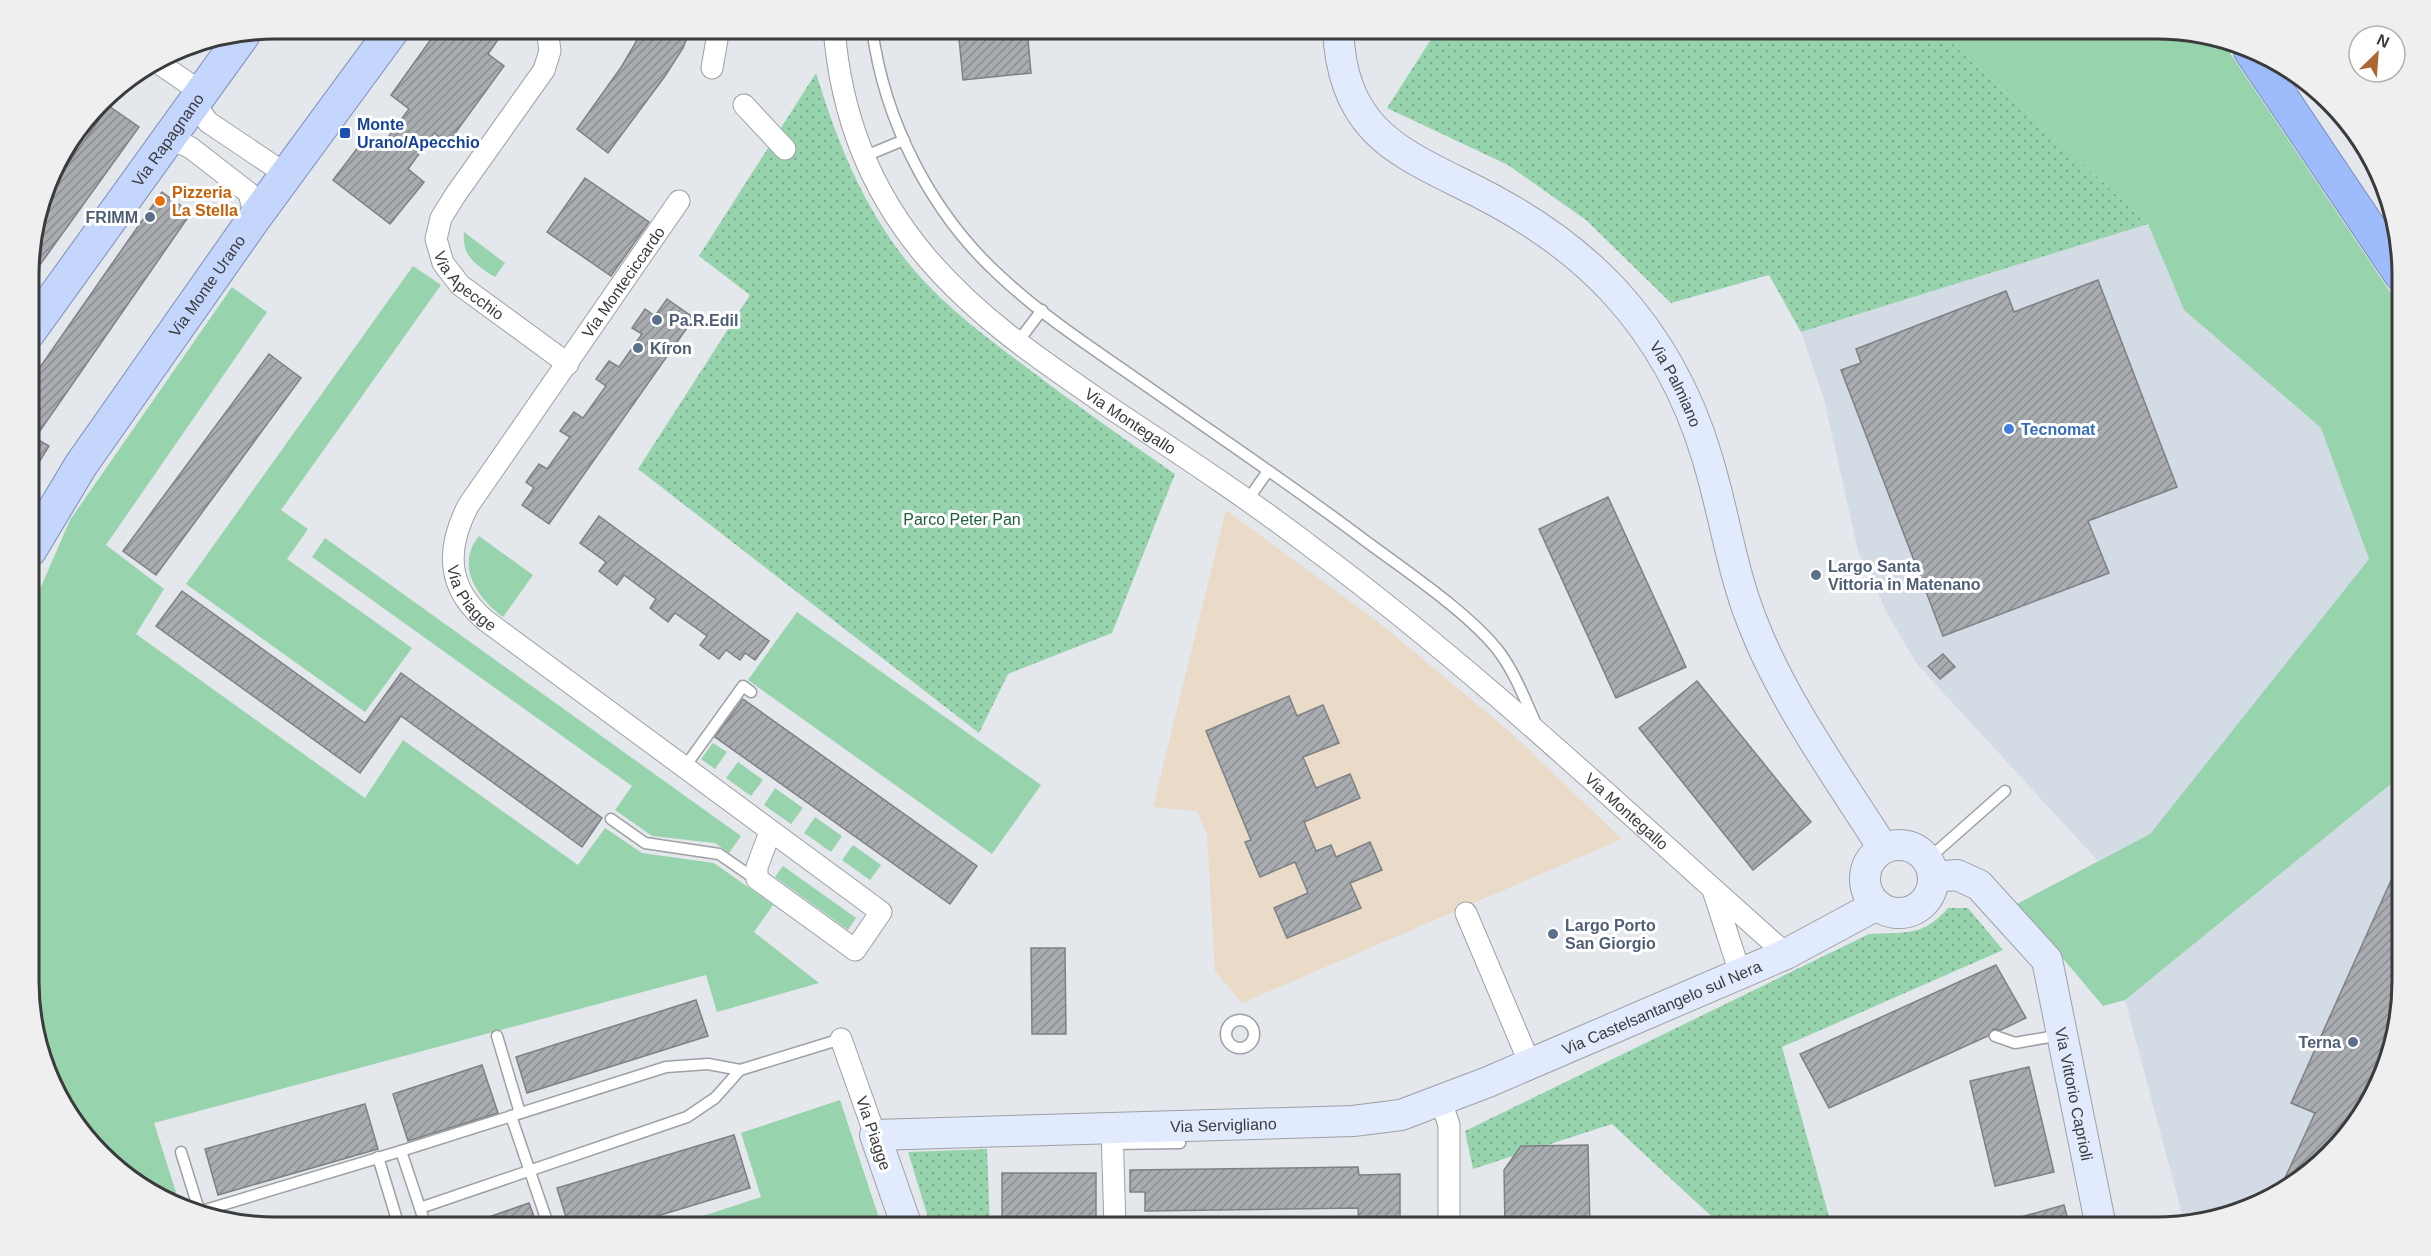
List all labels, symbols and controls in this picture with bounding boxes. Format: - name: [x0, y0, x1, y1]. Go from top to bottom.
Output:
- north arrow: [2347, 24, 2407, 84]
- text: N: [2374, 31, 2392, 51]
- street label: Via Rapagnano: [129, 90, 207, 190]
- place label: Monte Urano/Apecchio: [357, 116, 480, 151]
- marker: Monte Urano/Apecchio: [338, 126, 352, 140]
- place label: Pizzeria La Stella: [172, 184, 238, 219]
- marker: Pizzeria La Stella: [153, 194, 167, 208]
- place label: FRIMM: [86, 209, 138, 226]
- marker: FRIMM: [143, 210, 157, 224]
- street label: Via Monteciccardo: [579, 224, 668, 341]
- street label: Via Monte Urano: [166, 232, 249, 340]
- street label: Via Apecchio: [431, 249, 507, 323]
- place label: Pa.R.Edil: [669, 312, 738, 329]
- marker: Pa.R.Edil: [650, 313, 664, 327]
- street label: Via Palmiano: [1646, 338, 1704, 429]
- place label: Kíron: [650, 340, 692, 357]
- marker: Kíron: [631, 341, 645, 355]
- street label: Via Montegallo: [1081, 385, 1179, 458]
- place label: Tecnomat: [2021, 421, 2096, 438]
- marker: Tecnomat: [2002, 422, 2016, 436]
- park label: Parco Peter Pan: [903, 511, 1021, 528]
- place label: Largo Santa Vittoria in Matenano: [1828, 558, 1981, 593]
- street label: Via Piagge: [444, 564, 500, 634]
- marker: Largo Santa Vittoria in Matenano: [1809, 568, 1823, 582]
- street label: Via Montegallo: [1581, 770, 1671, 853]
- place label: Largo Porto San Giorgio: [1565, 917, 1656, 952]
- marker: Largo Porto San Giorgio: [1546, 927, 1560, 941]
- street label: Via Castelsantangelo sul Nera: [1560, 958, 1764, 1058]
- street label: Via Vittorio Caprioli: [2052, 1026, 2095, 1162]
- place label: Terna: [2299, 1034, 2341, 1051]
- marker: Terna: [2346, 1035, 2360, 1049]
- street label: Via Piagge: [853, 1094, 894, 1172]
- street label: Via Servigliano: [1170, 1115, 1277, 1135]

